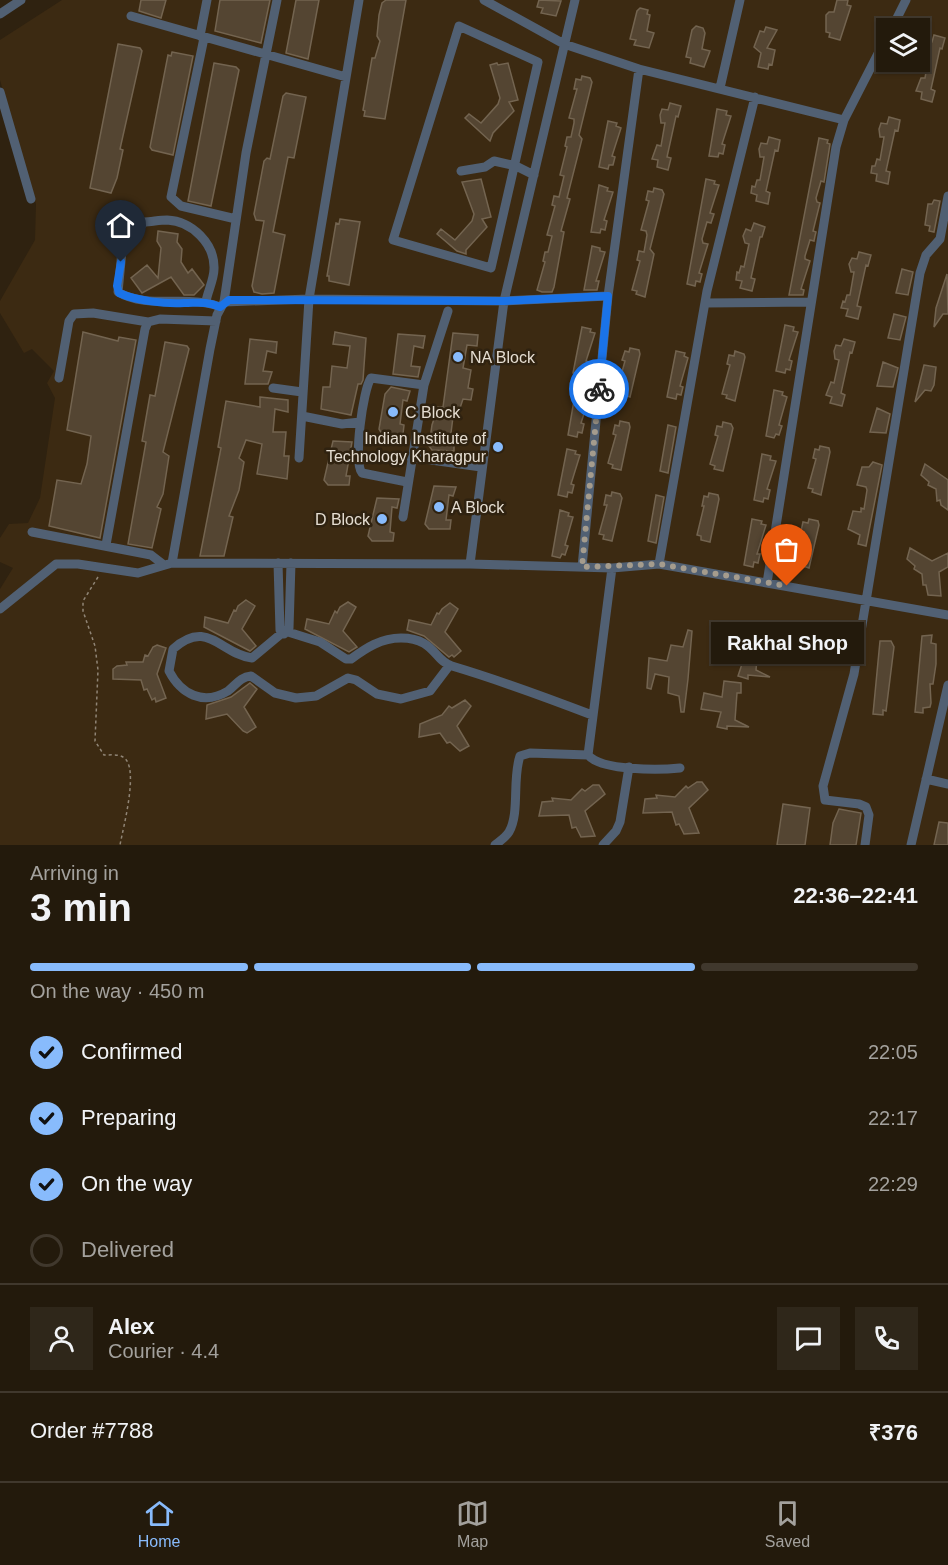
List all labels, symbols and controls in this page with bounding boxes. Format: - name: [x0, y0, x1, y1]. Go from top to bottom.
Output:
- map controls: [876, 18, 930, 72]
- button: layers: [876, 18, 930, 72]
- pin: [95, 200, 146, 262]
- icon: home: [104, 209, 137, 242]
- place label: NA Block: [470, 349, 536, 366]
- marker: NA Block: [451, 350, 465, 364]
- courier: [569, 359, 629, 419]
- icon: bike: [583, 373, 616, 406]
- place label: C Block: [405, 404, 461, 421]
- marker: C Block: [386, 405, 400, 419]
- place label: Indian Institute of Technology Kharagpur: [326, 430, 487, 465]
- marker: Indian Institute of Technology Kharagpur: [491, 440, 505, 454]
- place label: A Block: [451, 499, 505, 516]
- marker: A Block: [432, 500, 446, 514]
- place label: D Block: [315, 511, 371, 528]
- marker: D Block: [375, 512, 389, 526]
- pin: [761, 524, 812, 586]
- icon: bag: [770, 533, 803, 566]
- callout: Rakhal Shop: [710, 622, 864, 664]
- text: Rakhal Shop: [727, 632, 848, 654]
- text: Arriving in: [30, 862, 119, 884]
- text: 22:36–22:41: [793, 883, 918, 908]
- text: 3 min: [30, 886, 132, 929]
- text: On the way · 450 m: [30, 980, 205, 1002]
- icon: check: [30, 1036, 63, 1069]
- text: Confirmed: [81, 1039, 182, 1064]
- text: 22:05: [868, 1041, 918, 1063]
- icon: check: [30, 1102, 63, 1135]
- text: Preparing: [81, 1105, 176, 1130]
- text: 22:17: [868, 1107, 918, 1129]
- icon: check: [30, 1168, 63, 1201]
- text: On the way: [81, 1171, 192, 1196]
- text: 22:29: [868, 1173, 918, 1195]
- text: Delivered: [81, 1237, 174, 1262]
- button: person: [30, 1307, 93, 1370]
- button: chat: [777, 1307, 840, 1370]
- button: phone: [855, 1307, 918, 1370]
- text: Alex: [108, 1314, 154, 1339]
- text: Courier · 4.4: [108, 1340, 219, 1362]
- text: Order #7788: [30, 1418, 154, 1443]
- text: ₹376: [869, 1420, 918, 1445]
- tab: Home: [138, 1497, 181, 1551]
- tab: Map: [456, 1497, 489, 1551]
- tab: Saved: [765, 1497, 810, 1551]

